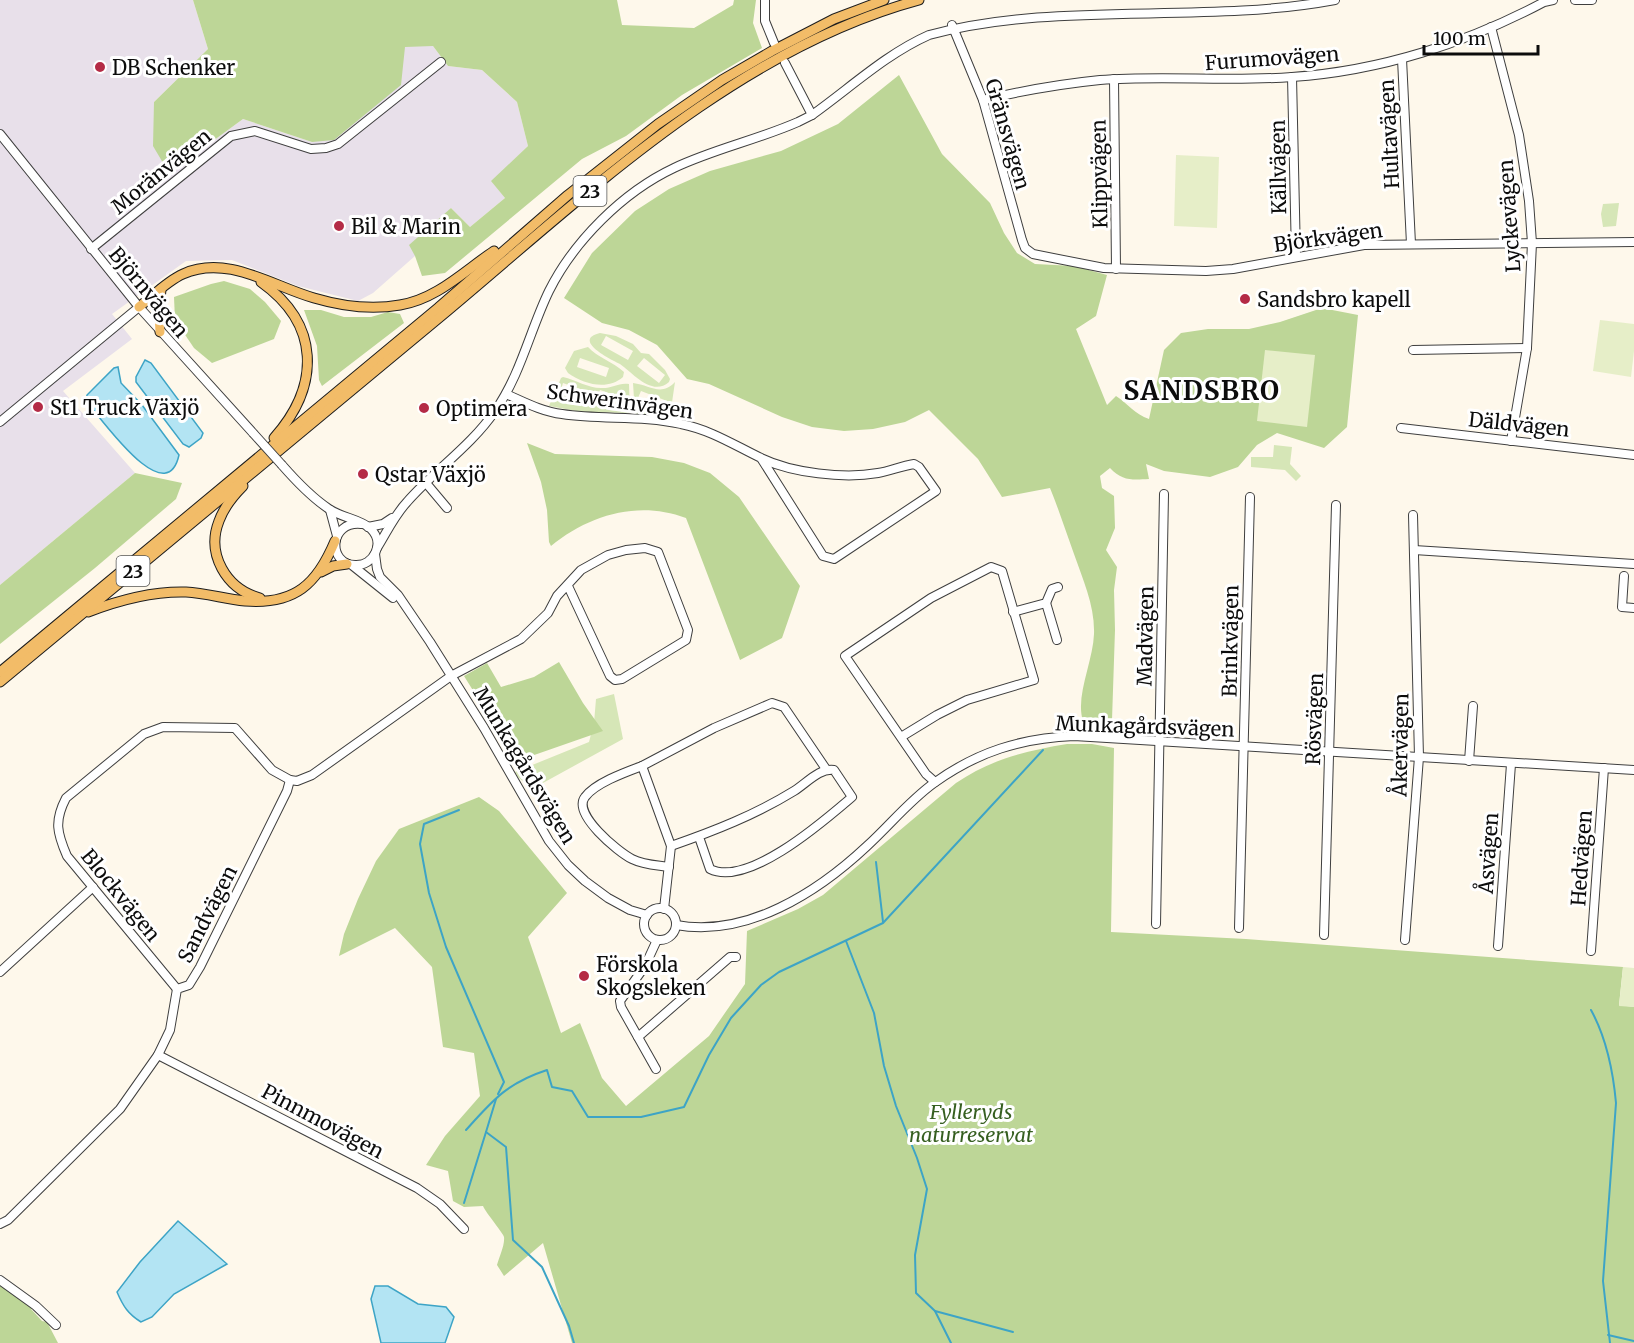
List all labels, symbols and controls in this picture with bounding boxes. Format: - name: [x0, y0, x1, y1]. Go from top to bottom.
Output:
- scale bar: [1424, 18, 1538, 56]
- text: 100 m: [1433, 27, 1486, 50]
- street label: Furumovägen: [1204, 41, 1340, 75]
- place label: DB Schenker: [112, 55, 235, 80]
- marker: DB Schenker: [93, 60, 107, 74]
- street label: Gränsvägen: [980, 76, 1036, 192]
- street label: Hultavägen: [1374, 78, 1404, 190]
- street label: Klippvägen: [1086, 119, 1112, 229]
- street label: Källvägen: [1265, 119, 1291, 215]
- street label: Moränvägen: [106, 123, 216, 219]
- street label: Lyckevägen: [1493, 159, 1525, 273]
- road number: 23: [574, 176, 606, 206]
- place label: Bil & Marin: [351, 214, 461, 239]
- street label: Björkvägen: [1272, 217, 1384, 257]
- marker: Bil & Marin: [332, 219, 346, 233]
- street label: Björnvägen: [104, 242, 194, 342]
- place label: Sandsbro kapell: [1257, 287, 1411, 312]
- marker: Sandsbro kapell: [1238, 292, 1252, 306]
- district label: SANDSBRO: [1123, 374, 1281, 407]
- street label: Schwerinvägen: [545, 378, 695, 424]
- place label: St1 Truck Växjö: [50, 395, 200, 420]
- place label: Optimera: [436, 396, 527, 421]
- marker: St1 Truck Växjö: [31, 400, 45, 414]
- marker: Optimera: [417, 401, 431, 415]
- street label: Däldvägen: [1467, 406, 1571, 442]
- place label: Qstar Växjö: [375, 462, 486, 487]
- marker: Qstar Växjö: [356, 467, 370, 481]
- road number: 23: [116, 556, 150, 586]
- street label: Brinkvägen: [1217, 585, 1243, 697]
- street label: Madvägen: [1132, 586, 1158, 686]
- street label: Rösvägen: [1300, 672, 1328, 766]
- street label: Munkagårdsvägen: [468, 682, 582, 848]
- street label: Åkervägen: [1385, 693, 1413, 798]
- street label: Munkagårdsvägen: [1055, 710, 1235, 742]
- street label: Hedvägen: [1565, 809, 1597, 907]
- street label: Åsvägen: [1471, 811, 1503, 895]
- street label: Blockvägen: [76, 844, 166, 946]
- street label: Sandvägen: [172, 861, 242, 967]
- place label: Förskola Skogsleken: [596, 952, 706, 1000]
- marker: Förskola Skogsleken: [577, 969, 591, 983]
- street label: Pinnmovägen: [258, 1078, 388, 1164]
- park label: Fylleryds naturreservat: [909, 1099, 1033, 1147]

